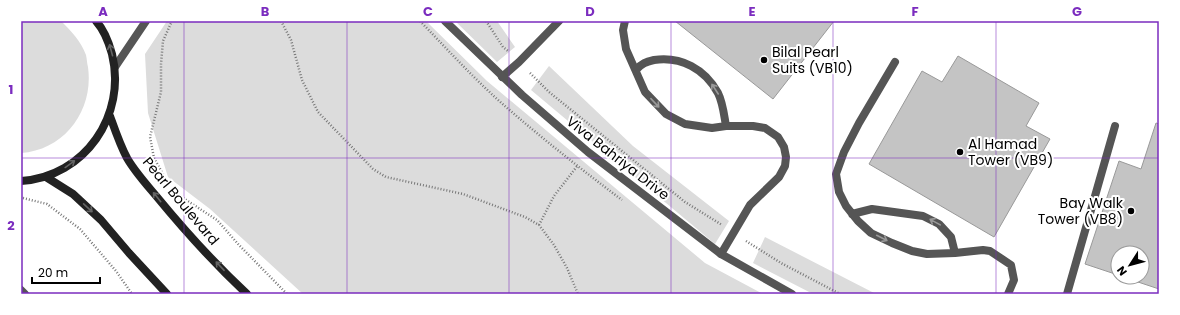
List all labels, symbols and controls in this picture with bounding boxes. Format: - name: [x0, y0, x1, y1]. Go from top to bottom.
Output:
- text: A: [98, 2, 108, 21]
- text: B: [261, 2, 270, 21]
- text: C: [423, 2, 433, 21]
- text: D: [585, 2, 595, 21]
- text: E: [748, 2, 756, 21]
- text: F: [911, 2, 919, 21]
- text: G: [1072, 2, 1082, 21]
- place label: Bilal Pearl Suits (VB10): [772, 42, 853, 78]
- one-way arrow: [106, 44, 114, 57]
- marker: Bilal Pearl Suits (VB10): [759, 55, 769, 65]
- text: 1: [9, 80, 13, 99]
- one-way arrow: [711, 84, 719, 95]
- one-way arrow: [651, 98, 660, 108]
- street label: Viva Bahriya Drive: [562, 111, 674, 205]
- place label: Al Hamad Tower (VB9): [968, 134, 1053, 170]
- marker: Al Hamad Tower (VB9): [955, 147, 965, 157]
- street label: Pearl Boulevard: [138, 153, 224, 249]
- one-way arrow: [65, 160, 76, 168]
- one-way arrow: [153, 191, 162, 202]
- place label: Bay Walk Tower (VB8): [1038, 193, 1124, 229]
- one-way arrow: [83, 203, 93, 213]
- marker: Bay Walk Tower (VB8): [1126, 206, 1136, 216]
- text: 2: [7, 216, 15, 235]
- one-way arrow: [929, 218, 941, 226]
- one-way arrow: [876, 235, 888, 242]
- north arrow: [1110, 245, 1150, 285]
- scale bar: [32, 259, 100, 285]
- one-way arrow: [216, 262, 225, 272]
- text: N: [1113, 263, 1131, 279]
- text: 20 m: [38, 264, 68, 281]

